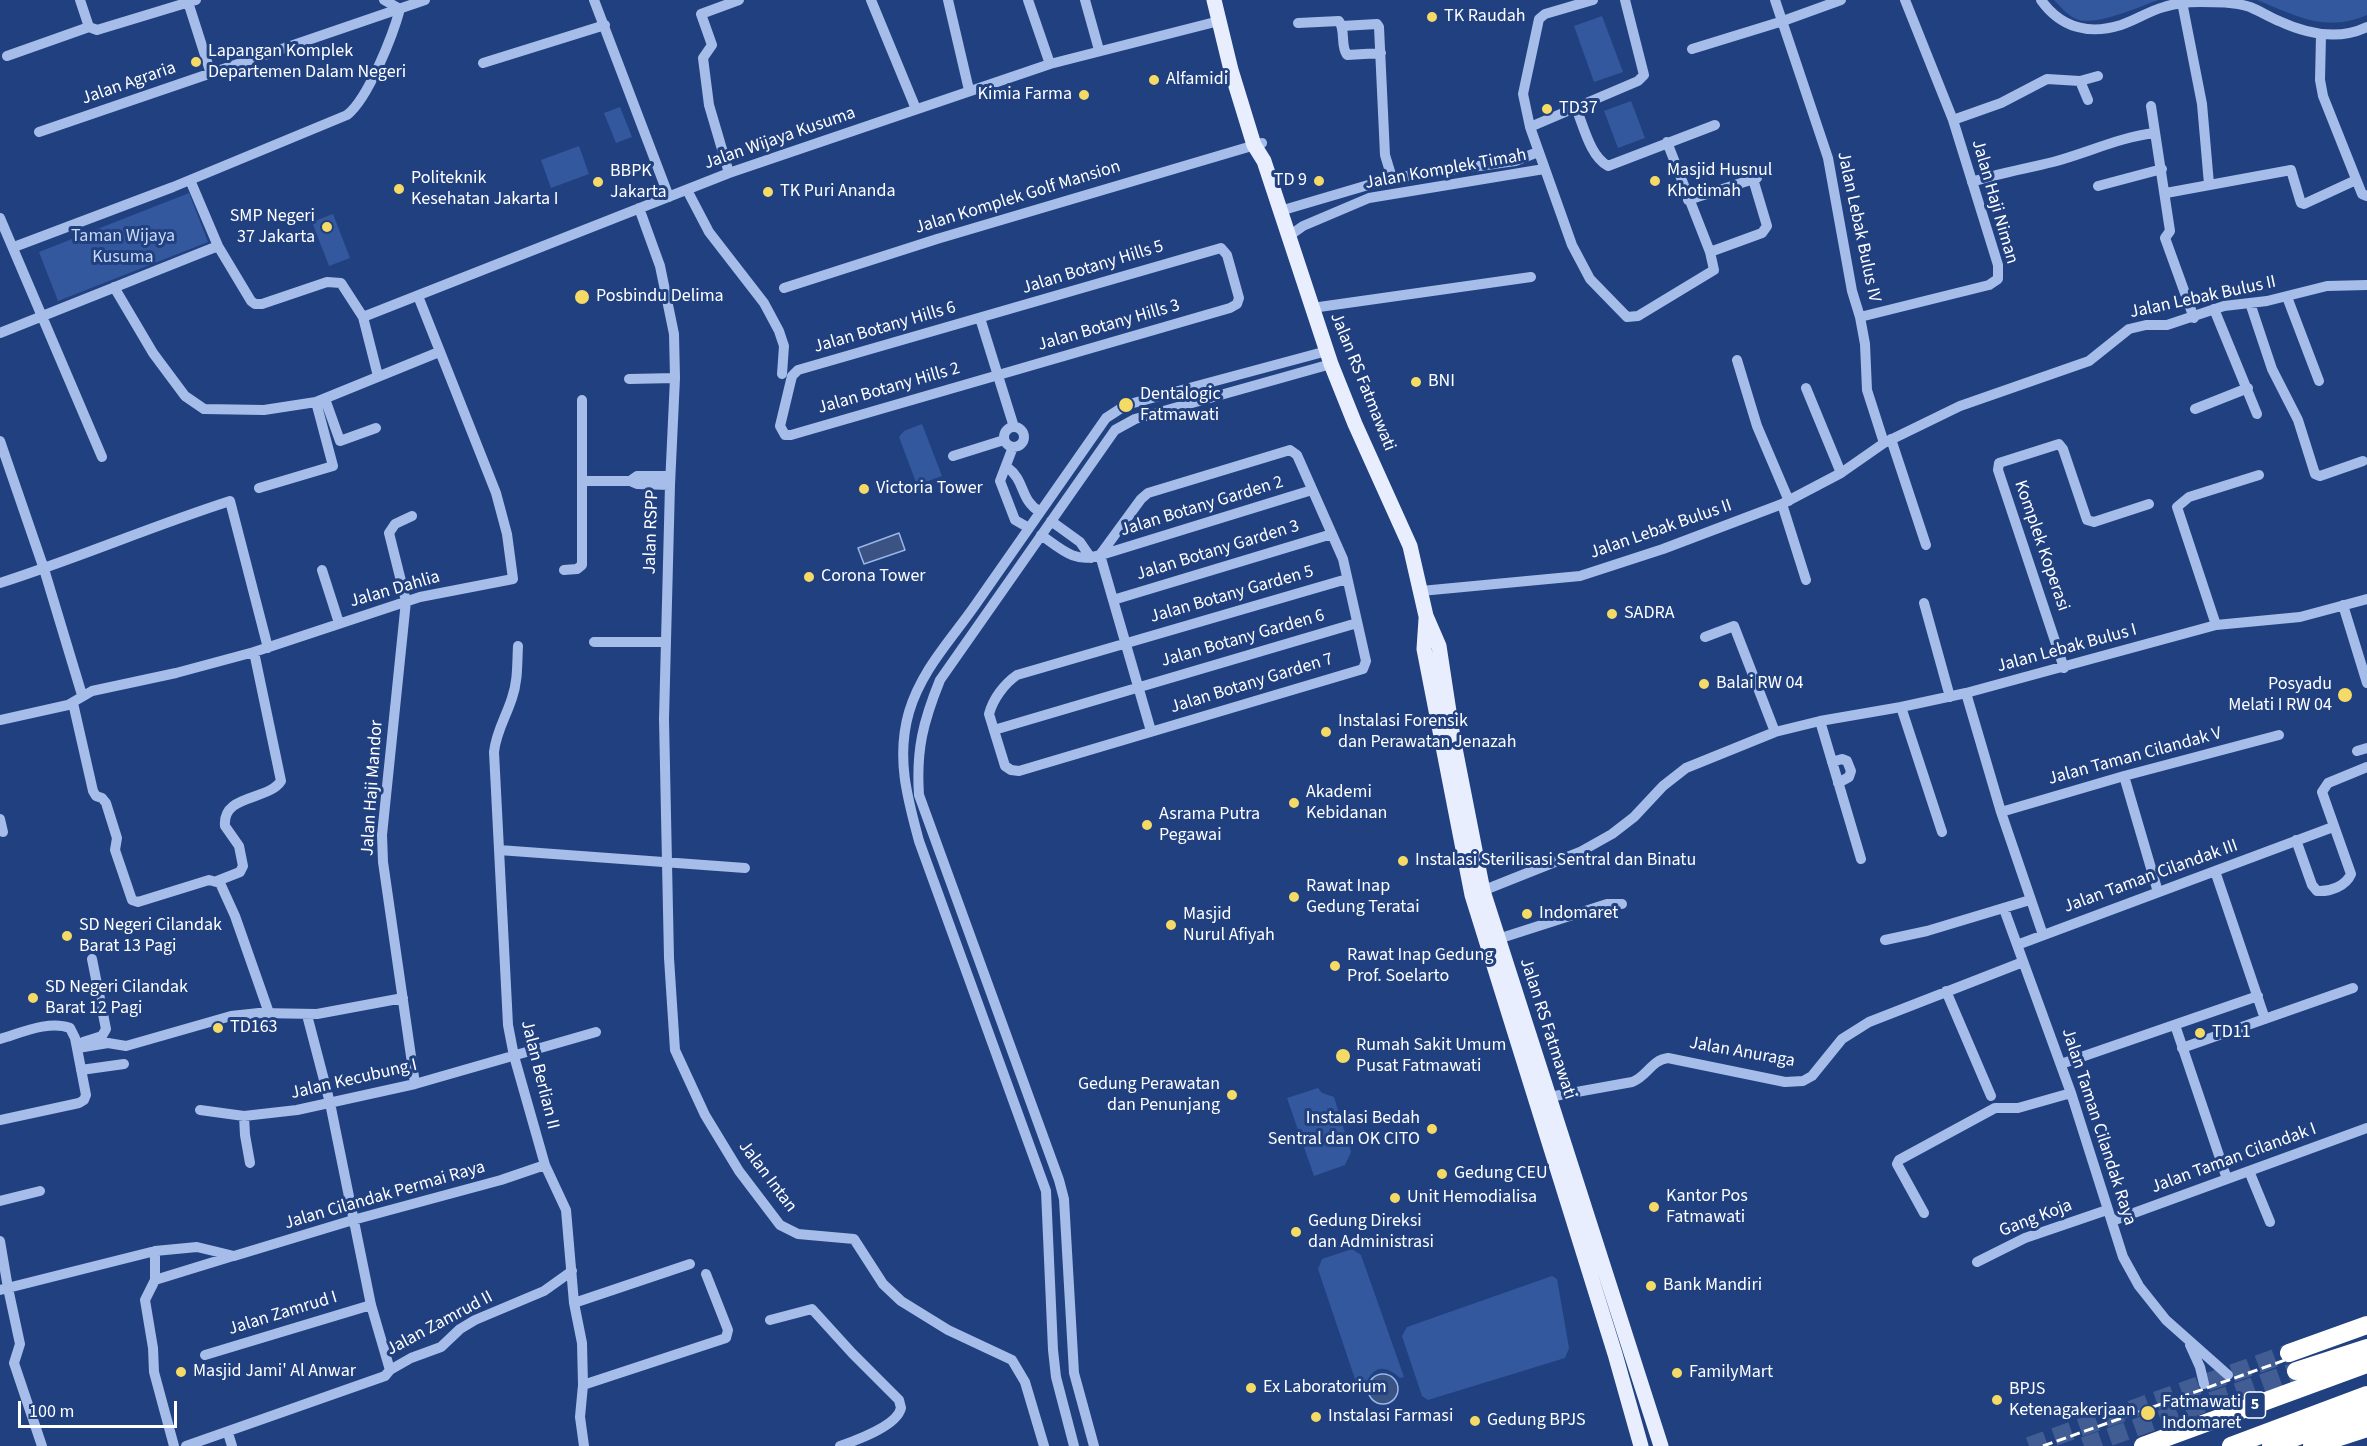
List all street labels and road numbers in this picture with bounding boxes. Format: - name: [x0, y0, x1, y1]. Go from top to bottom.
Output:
- street label: Jalan Agraria: [79, 58, 179, 110]
- street label: Jalan Wijaya Kusuma: [701, 103, 859, 175]
- street label: Jalan Haji Niman: [1966, 138, 2022, 266]
- street label: Jalan Komplek Timah: [1364, 145, 1528, 195]
- street label: Jalan Lebak Bulus IV: [1831, 150, 1885, 304]
- street label: Jalan Komplek Golf Mansion: [913, 156, 1123, 240]
- street label: Jalan Botany Hills 5: [1020, 236, 1166, 300]
- street label: Jalan Lebak Bulus II: [2128, 272, 2278, 324]
- street label: Jalan Botany Hills 3: [1035, 295, 1183, 357]
- street label: Jalan Botany Hills 6: [811, 297, 959, 359]
- street label: Jalan RS Fatmawati: [1324, 310, 1400, 454]
- street label: Jalan Botany Hills 2: [815, 358, 963, 420]
- street label: Jalan Botany Garden 2: [1118, 472, 1286, 542]
- street label: Komplek Koperasi: [2009, 478, 2073, 614]
- street label: Jalan RSPP: [640, 489, 664, 575]
- street label: Jalan Lebak Bulus II: [1587, 496, 1735, 564]
- street label: Jalan Botany Garden 3: [1134, 516, 1302, 586]
- street label: Jalan Botany Garden 5: [1148, 561, 1316, 629]
- street label: Jalan Dahlia: [347, 567, 443, 613]
- street label: Jalan Botany Garden 6: [1159, 605, 1327, 673]
- street label: Jalan Lebak Bulus I: [1995, 620, 2139, 678]
- street label: Jalan Botany Garden 7: [1168, 649, 1336, 719]
- street label: Jalan Haji Mandor: [357, 719, 389, 857]
- street label: Jalan Taman Cilandak V: [2046, 723, 2224, 791]
- street label: Jalan Taman Cilandak III: [2061, 835, 2241, 919]
- street label: Jalan RS Fatmawati: [1514, 956, 1580, 1102]
- street label: Jalan Berlian II: [515, 1018, 563, 1132]
- street label: Jalan Taman Cilandak Raya: [2056, 1026, 2140, 1228]
- street label: Jalan Anuraga: [1687, 1033, 1797, 1073]
- street label: Jalan Kecubung I: [289, 1055, 419, 1105]
- street label: Jalan Taman Cilandak I: [2148, 1119, 2320, 1199]
- street label: Jalan Intan: [733, 1137, 801, 1217]
- street label: Jalan Cilandak Permai Raya: [282, 1157, 488, 1235]
- street label: Gang Koja: [1997, 1195, 2075, 1243]
- street label: Jalan Zamrud I: [226, 1287, 340, 1341]
- street label: Jalan Zamrud II: [383, 1287, 497, 1361]
- road number: 5: [2244, 1392, 2266, 1418]

